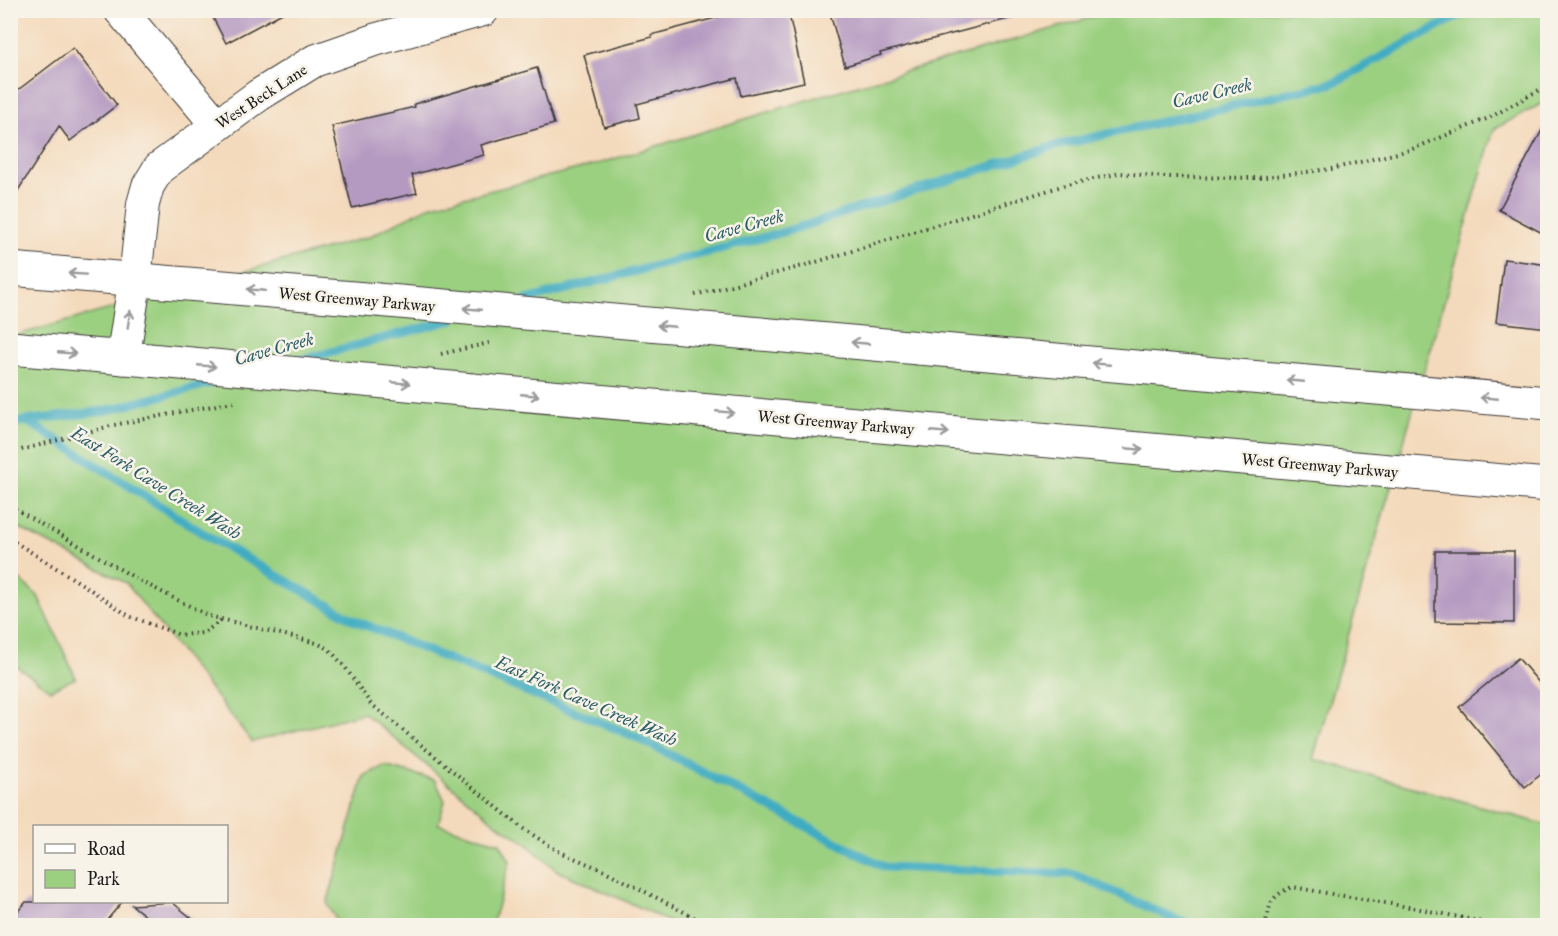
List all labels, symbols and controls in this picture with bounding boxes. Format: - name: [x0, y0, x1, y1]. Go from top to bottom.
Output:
- street label: West Beck Lane: [212, 60, 311, 133]
- water label: Cave Creek: [1170, 73, 1254, 113]
- water label: Cave Creek: [702, 205, 786, 247]
- one-way arrow: [68, 269, 88, 280]
- street label: West Greenway Parkway: [278, 283, 436, 316]
- one-way arrow: [246, 284, 266, 295]
- one-way arrow: [462, 303, 482, 314]
- one-way arrow: [124, 309, 135, 329]
- one-way arrow: [657, 320, 677, 331]
- water label: Cave Creek: [232, 328, 316, 370]
- one-way arrow: [851, 337, 871, 348]
- one-way arrow: [56, 348, 76, 359]
- one-way arrow: [1091, 358, 1111, 369]
- one-way arrow: [196, 361, 216, 372]
- one-way arrow: [1285, 375, 1305, 386]
- one-way arrow: [391, 378, 411, 389]
- one-way arrow: [520, 390, 540, 401]
- one-way arrow: [1480, 392, 1500, 403]
- street label: West Greenway Parkway: [757, 406, 915, 439]
- one-way arrow: [714, 407, 734, 418]
- water label: East Fork Cave Creek Wash: [66, 421, 245, 545]
- one-way arrow: [929, 427, 949, 438]
- one-way arrow: [1124, 444, 1143, 455]
- street label: West Greenway Parkway: [1241, 449, 1399, 482]
- water label: East Fork Cave Creek Wash: [491, 651, 681, 751]
- legend: [33, 825, 228, 903]
- text: Road: [87, 838, 125, 860]
- text: Park: [87, 868, 120, 890]

